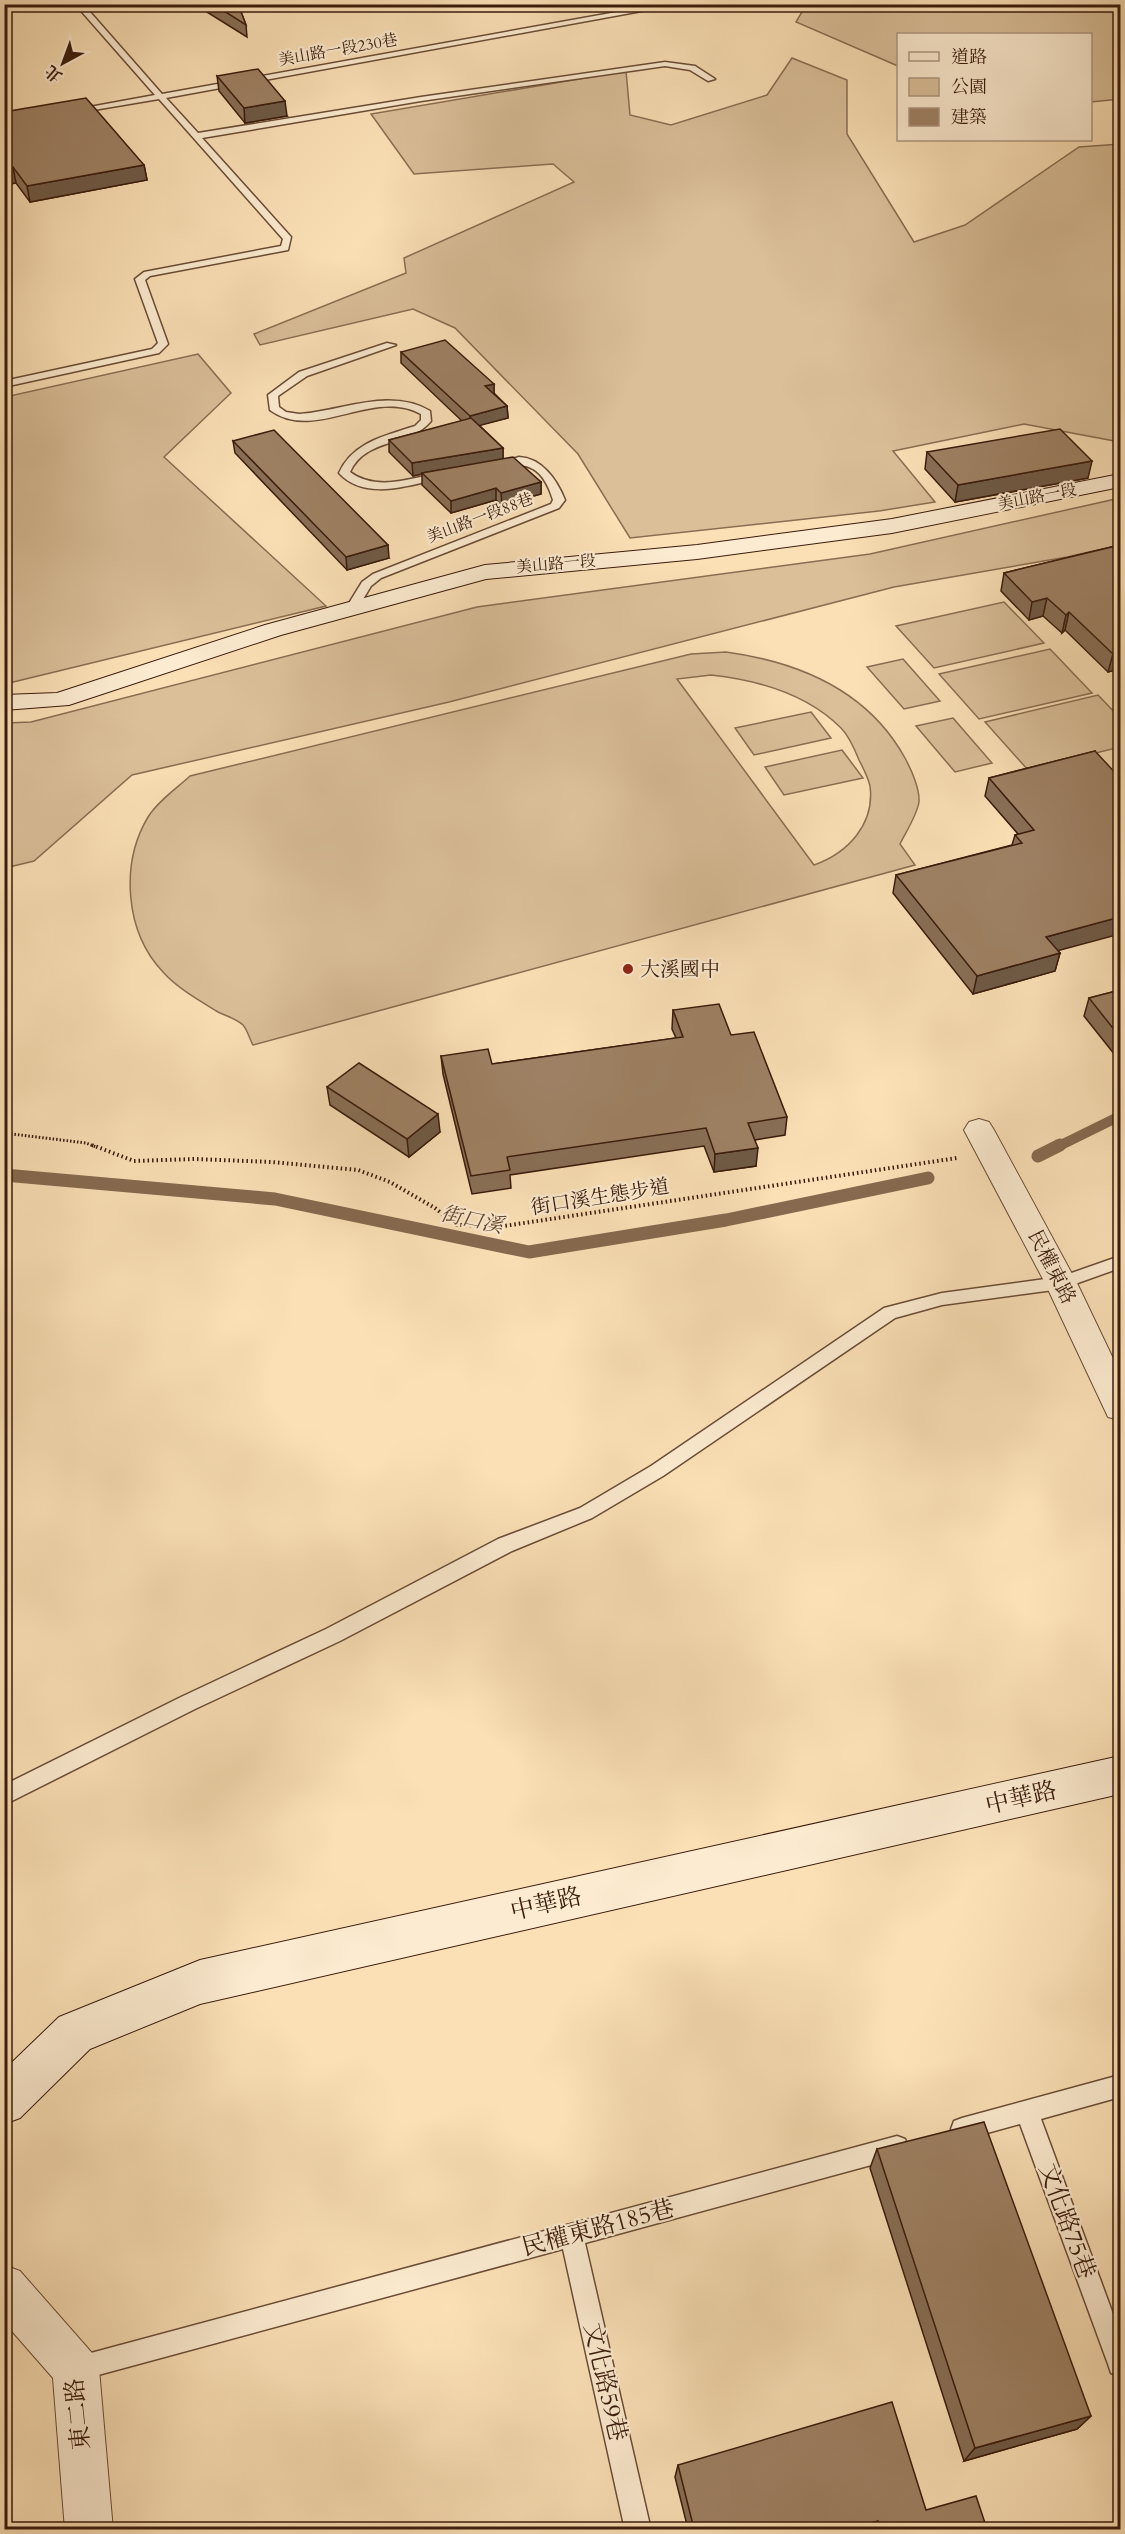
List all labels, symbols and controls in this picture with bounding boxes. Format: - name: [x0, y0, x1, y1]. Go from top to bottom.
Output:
- street label: 美山路一段230巷: [277, 29, 399, 71]
- north arrow: [33, 33, 93, 93]
- legend: [897, 33, 1092, 141]
- text: 道路: [951, 45, 987, 70]
- text: 北: [41, 60, 67, 87]
- text: 公園: [951, 75, 987, 100]
- text: 建築: [951, 105, 987, 130]
- street label: 美山路一段: [996, 479, 1078, 515]
- street label: 美山路一段88巷: [424, 488, 536, 548]
- street label: 美山路一段: [515, 550, 597, 578]
- place label: 大溪國中: [640, 956, 720, 983]
- marker: 大溪國中: [621, 962, 635, 976]
- street label: 街口溪生態步道: [529, 1173, 671, 1221]
- water label: 街口溪: [438, 1199, 508, 1241]
- street label: 民權東路: [1022, 1225, 1082, 1309]
- street label: 中華路: [982, 1774, 1060, 1822]
- street label: 中華路: [507, 1880, 585, 1928]
- street label: 文化路75巷: [1031, 2159, 1103, 2283]
- street label: 民權東路185巷: [518, 2192, 678, 2264]
- street label: 文化路59巷: [575, 2320, 635, 2444]
- street label: 東二路: [58, 2376, 98, 2452]

